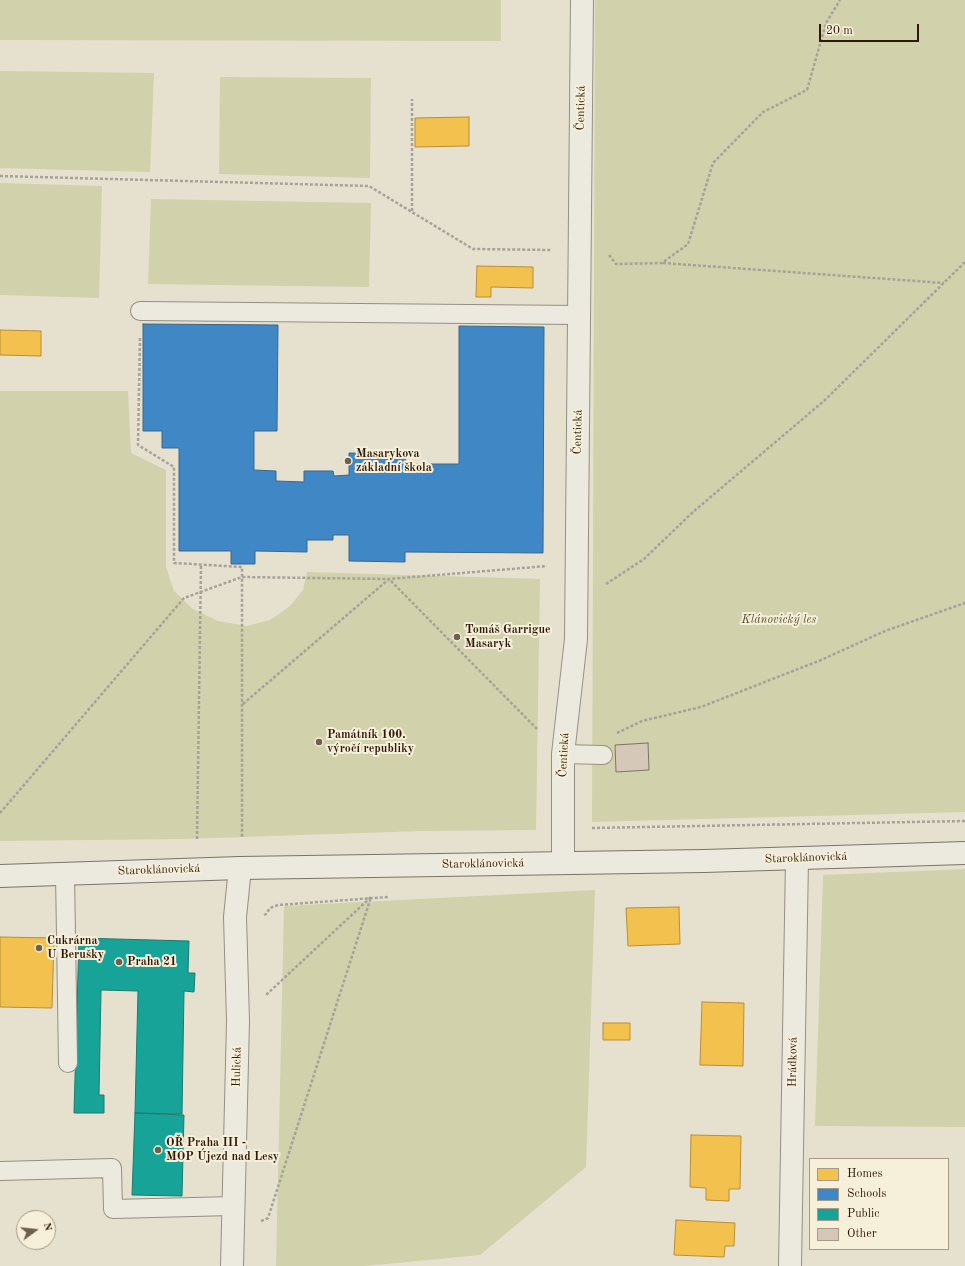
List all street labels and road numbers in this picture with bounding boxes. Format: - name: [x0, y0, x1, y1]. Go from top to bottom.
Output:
- street label: Čentická: [573, 85, 589, 131]
- street label: Čentická: [570, 409, 586, 455]
- street label: Čentická: [556, 732, 572, 778]
- street label: Staroklánovická: [764, 849, 848, 867]
- street label: Staroklánovická: [441, 856, 525, 872]
- street label: Staroklánovická: [117, 861, 201, 879]
- street label: Hrádková: [785, 1037, 801, 1087]
- street label: Hulická: [229, 1047, 245, 1087]

